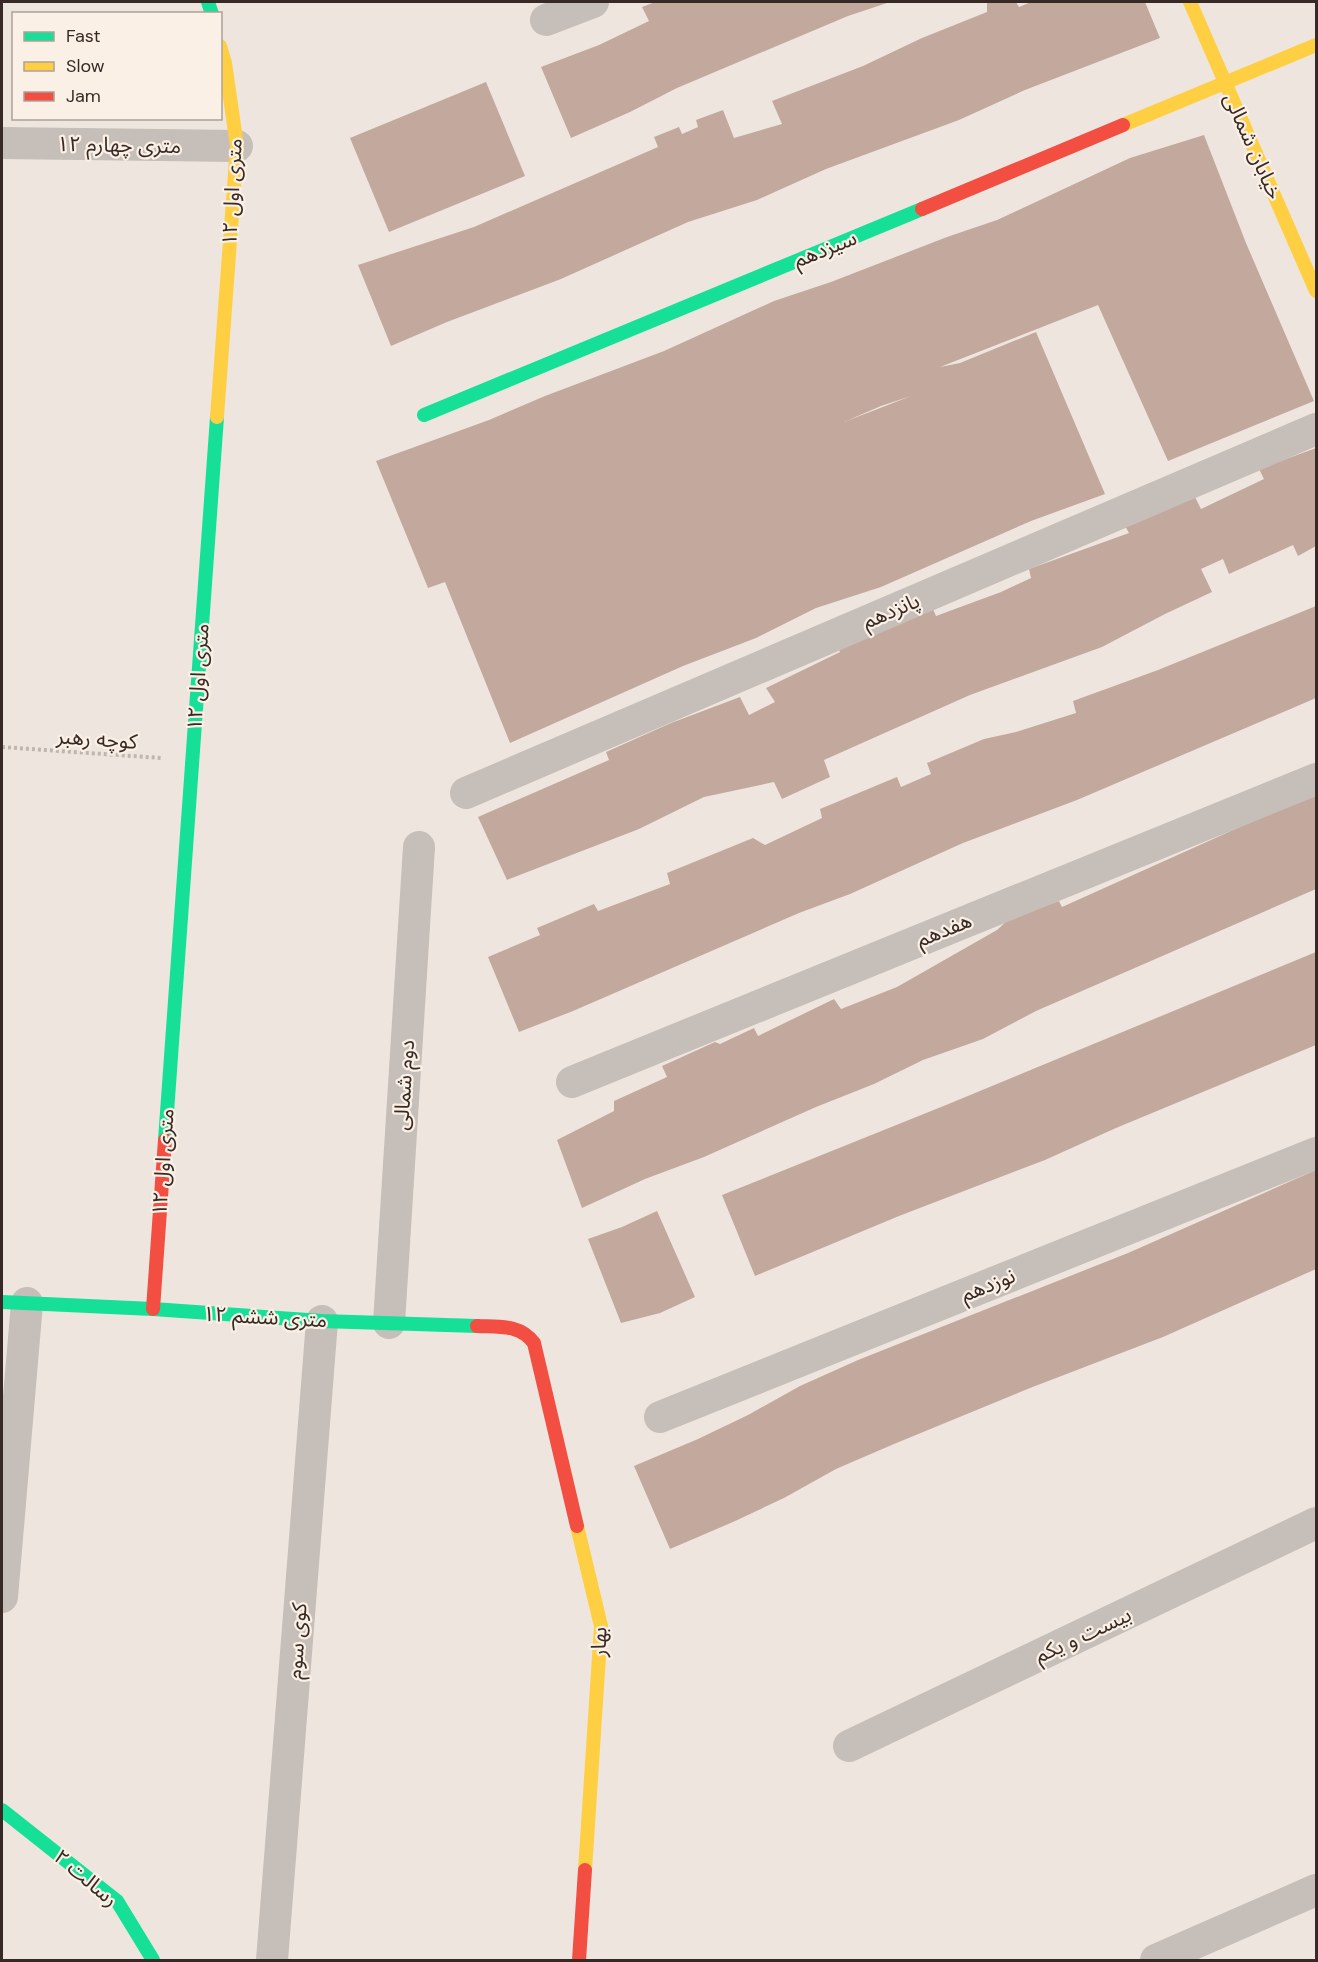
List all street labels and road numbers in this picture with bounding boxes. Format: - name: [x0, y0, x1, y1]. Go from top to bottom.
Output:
- street label: خیابان شمالی: [1217, 88, 1289, 204]
- street label: ۱۲ متری چهارم: [56, 130, 181, 162]
- street label: ۱۲ متری اول: [215, 138, 249, 246]
- street label: سیزدهم: [789, 224, 861, 275]
- street label: پانزدهم: [858, 586, 924, 636]
- street label: ۱۲ متری اول: [180, 622, 216, 732]
- street label: کوچه رهبر: [55, 722, 139, 756]
- street label: هفدهم: [912, 906, 976, 955]
- street label: دوم شمالی: [387, 1039, 423, 1131]
- street label: ۱۲ متری اول: [145, 1107, 181, 1217]
- street label: نوزدهم: [957, 1261, 1020, 1309]
- street label: ۱۲ متری ششم: [202, 1300, 328, 1335]
- street label: بیست و یکم: [1030, 1600, 1136, 1670]
- street label: کوی سوم: [280, 1601, 316, 1680]
- street label: بهار: [585, 1627, 613, 1658]
- street label: رسالت ۲: [48, 1843, 124, 1913]

